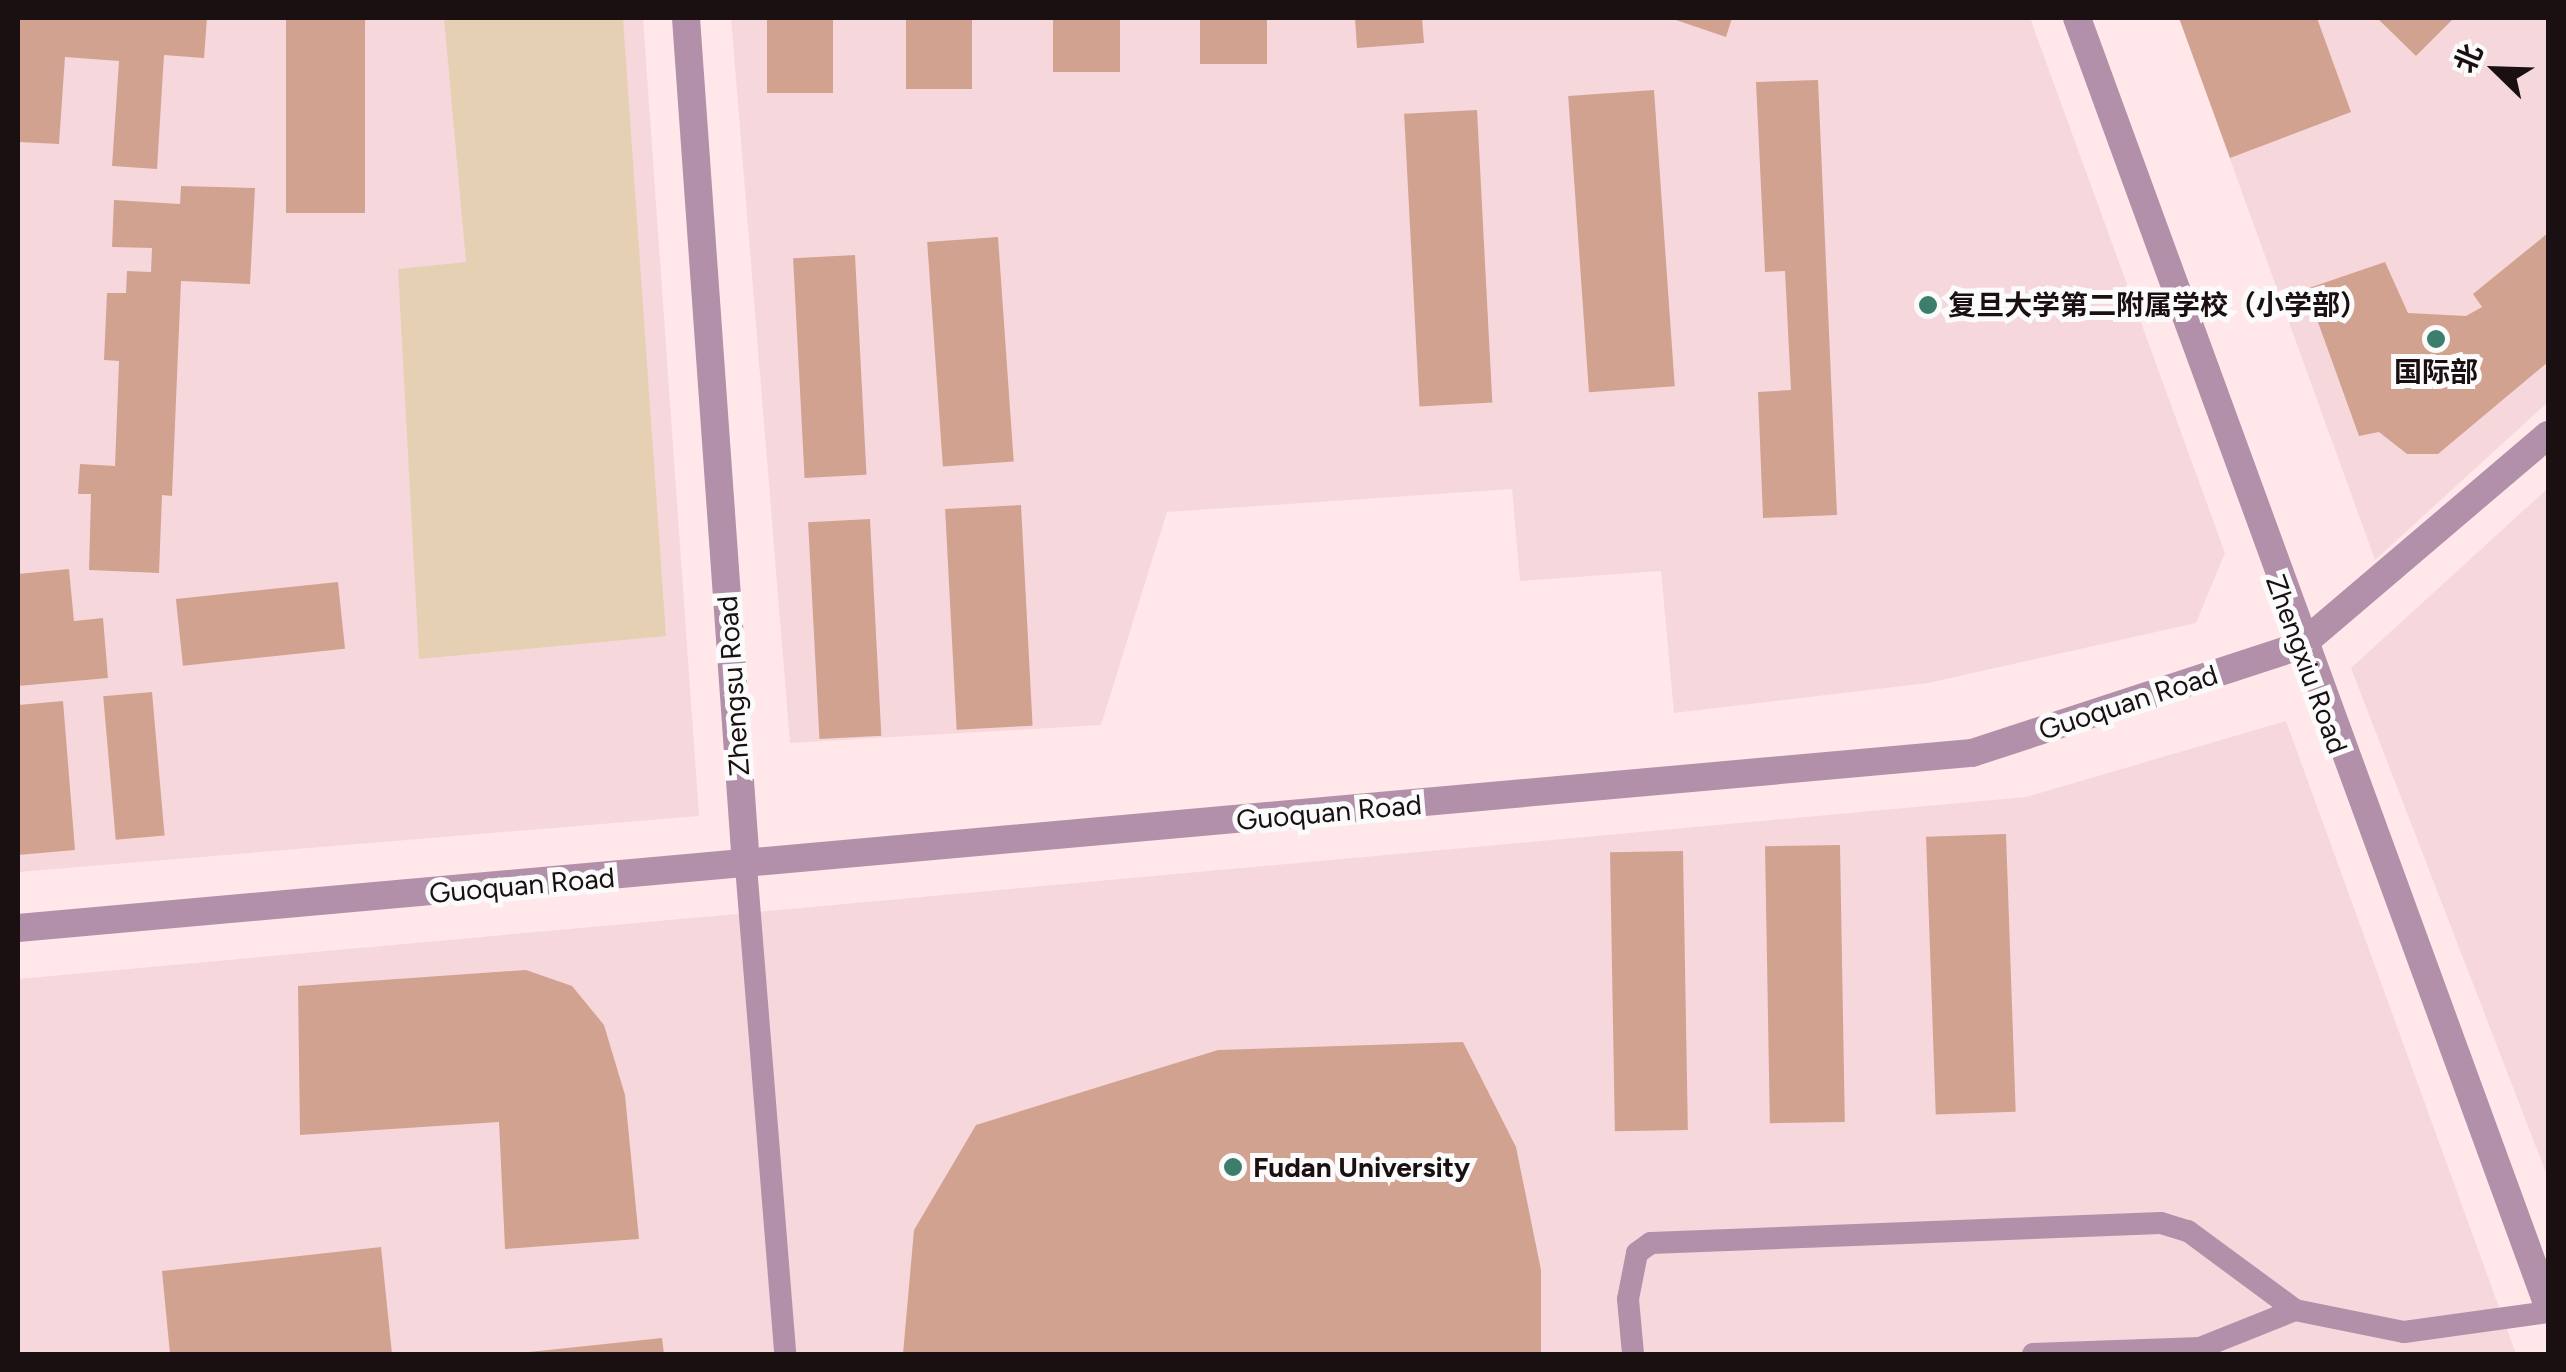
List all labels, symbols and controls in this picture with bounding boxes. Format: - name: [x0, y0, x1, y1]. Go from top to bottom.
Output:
- north arrow: [2446, 20, 2546, 120]
- text: 北: [2447, 39, 2490, 78]
- place label: 复旦大学第二附属学校（小学部）: [1948, 288, 2368, 322]
- marker: 复旦大学第二附属学校（小学部）: [1917, 294, 1939, 316]
- marker: 国际部: [2425, 328, 2447, 350]
- place label: 国际部: [2394, 355, 2478, 389]
- street label: Zhengxiu Road: [2259, 570, 2355, 758]
- street label: Zhengsu Road: [710, 595, 756, 777]
- street label: Guoquan Road: [2034, 657, 2222, 747]
- street label: Guoquan Road: [1235, 787, 1423, 837]
- street label: Guoquan Road: [428, 860, 616, 910]
- place label: Fudan University: [1253, 1150, 1470, 1184]
- marker: Fudan University: [1222, 1156, 1244, 1178]

